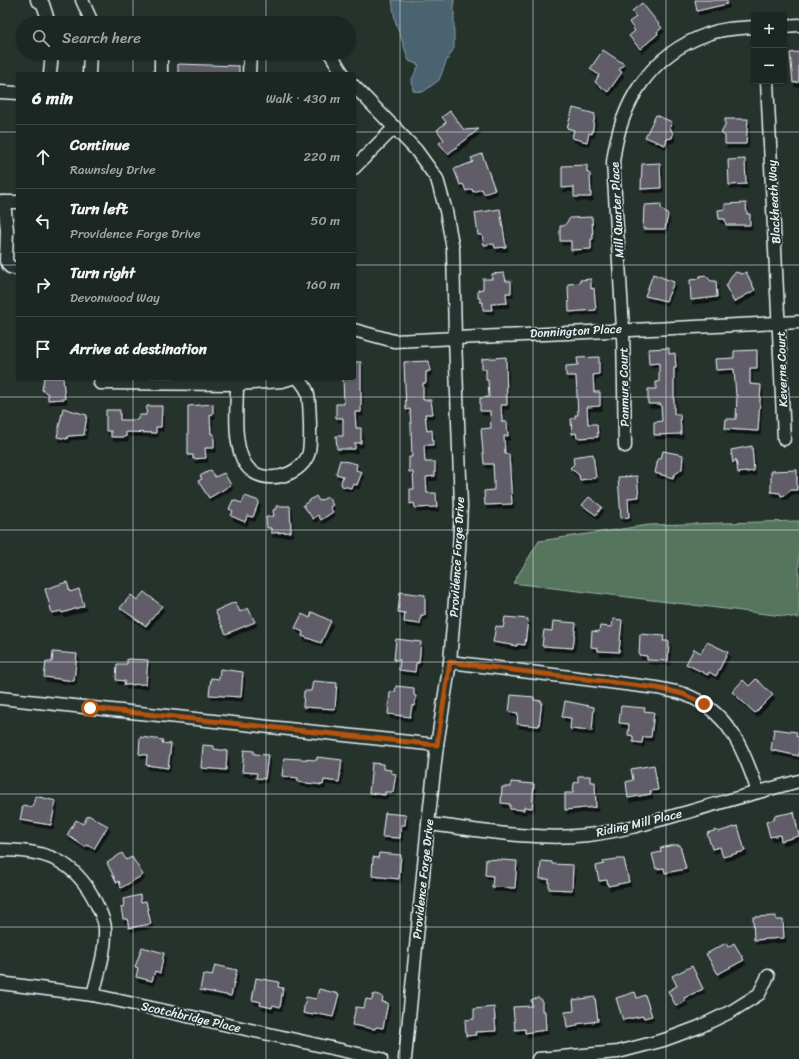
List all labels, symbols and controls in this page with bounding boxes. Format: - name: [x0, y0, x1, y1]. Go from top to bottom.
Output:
- map controls: [751, 12, 787, 84]
- button: +: [751, 12, 787, 48]
- search box: [16, 16, 356, 60]
- text: Search here: [62, 25, 141, 51]
- icon: search: [30, 27, 52, 49]
- button: −: [751, 48, 787, 84]
- text: 6 min: [32, 83, 73, 113]
- text: Walk · 430 m: [266, 87, 340, 110]
- text: Continue: [70, 132, 130, 158]
- text: 220 m: [303, 145, 340, 168]
- icon: ahead: [32, 146, 54, 168]
- text: Rawnsley Drive: [70, 158, 156, 181]
- street label: Blackheath Way: [761, 159, 787, 245]
- street label: Mill Quarter Place: [603, 161, 631, 259]
- text: Turn left: [70, 196, 128, 222]
- text: 50 m: [310, 209, 340, 232]
- icon: left: [32, 210, 54, 232]
- text: Providence Forge Drive: [70, 222, 201, 245]
- text: Turn right: [70, 260, 135, 286]
- text: 160 m: [305, 273, 340, 296]
- icon: right: [32, 274, 54, 296]
- text: Devonwood Way: [70, 286, 160, 309]
- street label: Donnington Place: [530, 318, 622, 344]
- street label: Keverne Court: [770, 331, 794, 407]
- text: Arrive at destination: [70, 336, 207, 362]
- icon: arrive: [32, 338, 54, 360]
- street label: Panmure Court: [612, 347, 636, 427]
- street label: Providence Forge Drive: [443, 496, 471, 618]
- route end: [695, 695, 713, 713]
- route start: [81, 699, 99, 717]
- street label: Riding Mill Place: [594, 802, 684, 844]
- street label: Providence Forge Drive: [406, 818, 440, 940]
- street label: Scotchbridge Place: [139, 995, 243, 1039]

